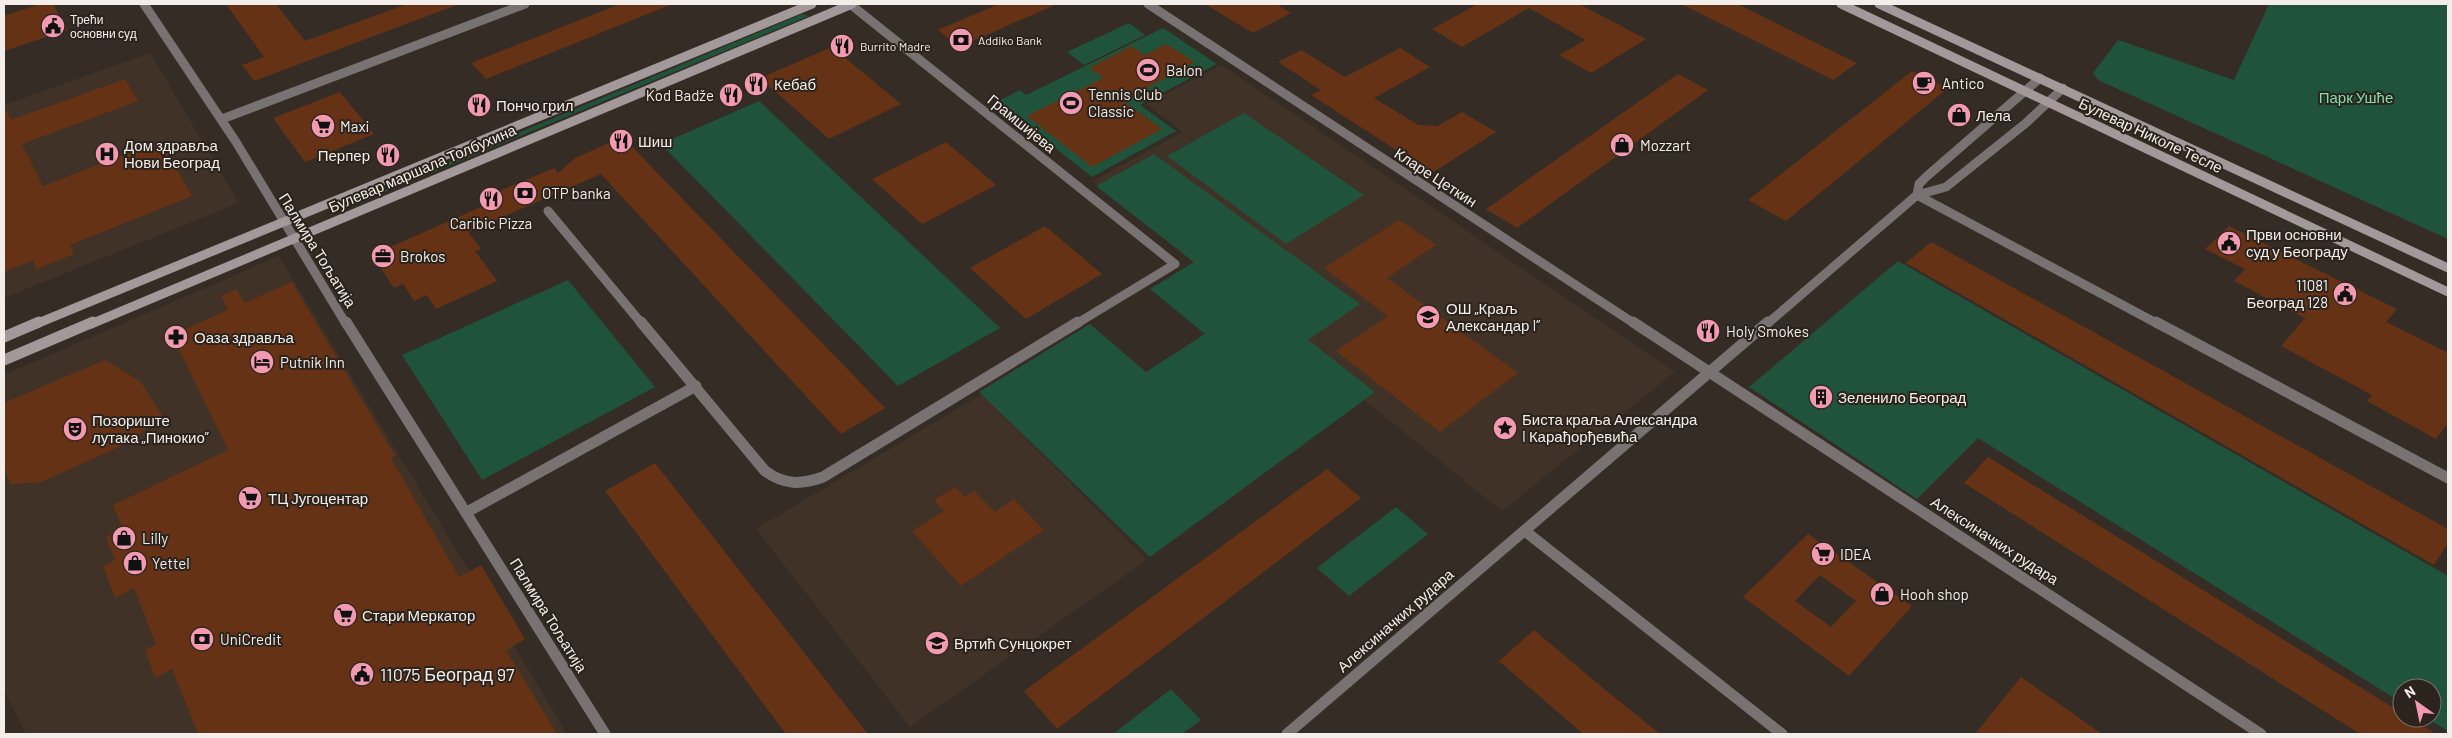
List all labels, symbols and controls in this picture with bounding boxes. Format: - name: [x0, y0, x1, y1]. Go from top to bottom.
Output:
- place label: Трећи основни суд: [70, 12, 137, 41]
- public building icon: Трећи основни суд: [40, 13, 66, 39]
- bank icon: Addiko Bank: [948, 27, 974, 53]
- restaurant icon: Burrito Madre: [829, 33, 855, 59]
- place label: Addiko Bank: [978, 33, 1042, 47]
- place label: Burrito Madre: [860, 39, 931, 53]
- sports icon: Balon: [1135, 57, 1161, 83]
- place label: Balon: [1166, 61, 1203, 79]
- cafe icon: Antico: [1911, 70, 1937, 96]
- restaurant icon: Кебаб: [743, 71, 769, 97]
- place label: Antico: [1942, 74, 1984, 92]
- place label: Кебаб: [774, 75, 816, 93]
- restaurant icon: Kod Badže: [718, 82, 744, 108]
- place label: Tennis Club Classic: [1088, 85, 1162, 120]
- place label: Kod Badže: [646, 86, 714, 104]
- park label: Парк Ушће: [2319, 88, 2393, 106]
- street label: Грамшијева: [984, 90, 1060, 156]
- sports icon: Tennis Club Classic: [1058, 90, 1084, 116]
- restaurant icon: Пончо грил: [466, 92, 492, 118]
- street label: Булевар Николе Тесле: [2076, 94, 2226, 176]
- place label: Пончо грил: [496, 96, 574, 114]
- shop icon: Лела: [1946, 102, 1972, 128]
- place label: Лела: [1976, 106, 2011, 124]
- supermarket icon: Maxi: [310, 113, 336, 139]
- place label: Maxi: [340, 117, 369, 135]
- street label: Булевар маршала Толбухина: [326, 120, 519, 216]
- restaurant icon: Шиш: [608, 128, 634, 154]
- place label: Шиш: [638, 132, 672, 150]
- shop icon: Mozzart: [1609, 132, 1635, 158]
- place label: Дом здравља Нови Београд: [124, 136, 220, 171]
- place label: Mozzart: [1640, 136, 1691, 154]
- hospital icon: Дом здравља Нови Београд: [94, 141, 120, 167]
- restaurant icon: Перпер: [375, 142, 401, 168]
- street label: Кларе Цеткин: [1391, 144, 1481, 210]
- place label: Перпер: [318, 146, 370, 164]
- bank icon: OTP banka: [512, 180, 538, 206]
- place label: OTP banka: [542, 184, 611, 202]
- restaurant icon: Caribic Pizza: [478, 186, 504, 212]
- street label: Палмира Тољатија: [276, 190, 361, 311]
- place label: Caribic Pizza: [450, 214, 532, 232]
- place label: Први основни суд у Београду: [2246, 225, 2348, 260]
- public building icon: Први основни суд у Београду: [2216, 230, 2242, 256]
- office icon: Brokos: [370, 243, 396, 269]
- place label: Brokos: [400, 247, 446, 265]
- place label: 11081 Београд 128: [2246, 276, 2328, 311]
- public building icon: 11081 Београд 128: [2332, 281, 2358, 307]
- place label: ОШ „Краљ Александар I”: [1446, 299, 1540, 334]
- school or university icon: ОШ „Краљ Александар I”: [1415, 304, 1441, 330]
- restaurant icon: Holy Smokes: [1695, 318, 1721, 344]
- place label: Holy Smokes: [1726, 322, 1809, 340]
- pharmacy icon: Оаза здравља: [163, 324, 189, 350]
- place label: Оаза здравља: [194, 328, 295, 346]
- hotel icon: Putnik Inn: [249, 349, 275, 375]
- place label: Putnik Inn: [280, 353, 345, 371]
- building icon: Зеленило Београд: [1808, 384, 1834, 410]
- place label: Зеленило Београд: [1838, 388, 1967, 406]
- place label: Биста краља Александра I Карађорђевића: [1522, 410, 1698, 445]
- place label: Позориште лутака „Пинокио”: [92, 411, 209, 446]
- place icon: Биста краља Александра I Карађорђевића: [1492, 415, 1518, 441]
- theatre icon: Позориште лутака „Пинокио”: [62, 416, 88, 442]
- supermarket icon: ТЦ Југоцентар: [237, 485, 263, 511]
- place label: ТЦ Југоцентар: [268, 489, 368, 507]
- street label: Алексиначких рудара: [1928, 492, 2063, 588]
- shop icon: Lilly: [111, 525, 137, 551]
- place label: Lilly: [142, 529, 168, 547]
- supermarket icon: IDEA: [1810, 541, 1836, 567]
- place label: IDEA: [1840, 545, 1871, 563]
- shop icon: Yettel: [122, 550, 148, 576]
- place label: Yettel: [152, 554, 190, 572]
- street label: Палмира Тољатија: [507, 555, 592, 676]
- street label: Алексиначких рудара: [1333, 564, 1457, 675]
- shop icon: Hooh shop: [1869, 581, 1895, 607]
- place label: Hooh shop: [1900, 585, 1969, 603]
- supermarket icon: Стари Меркатор: [332, 602, 358, 628]
- place label: Стари Меркатор: [362, 606, 475, 624]
- bank icon: UniCredit: [189, 626, 215, 652]
- place label: UniCredit: [220, 630, 282, 648]
- school or university icon: Вртић Сунцокрет: [924, 630, 950, 656]
- place label: Вртић Сунцокрет: [954, 634, 1072, 652]
- public building icon: 11075 Београд 97: [349, 661, 375, 687]
- place label: 11075 Београд 97: [380, 663, 515, 685]
- north arrow: [2392, 678, 2442, 728]
- text: N: [2401, 682, 2418, 701]

